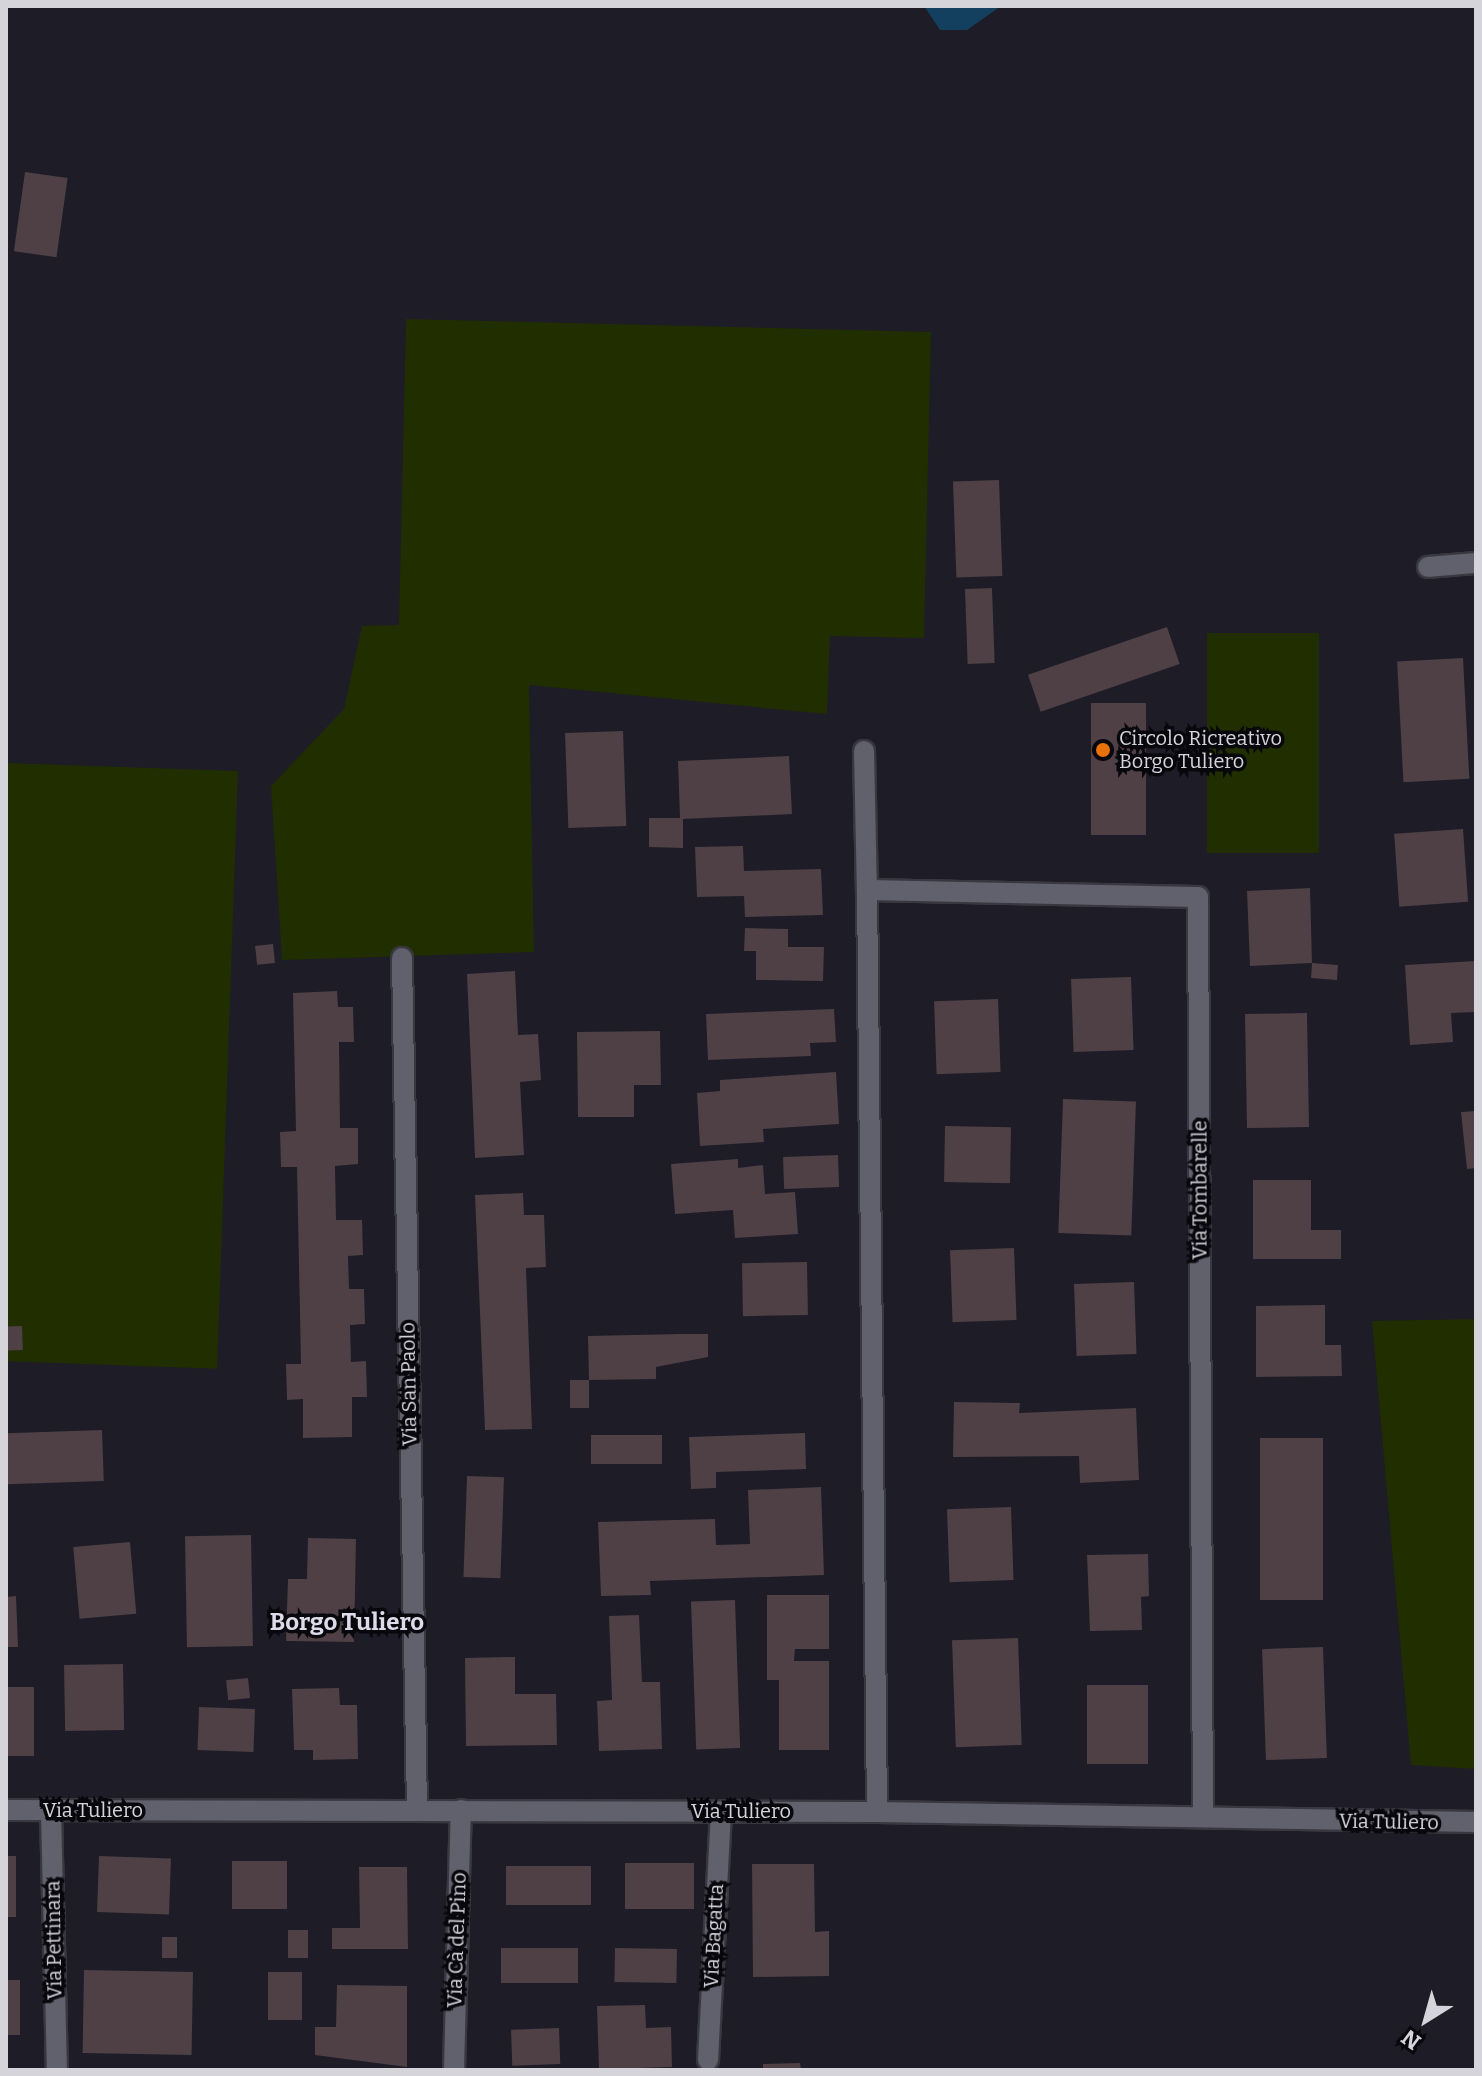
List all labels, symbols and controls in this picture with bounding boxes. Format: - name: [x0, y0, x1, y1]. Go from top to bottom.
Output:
- place label: Circolo Ricreativo Borgo Tuliero: [1119, 726, 1282, 773]
- marker: Circolo Ricreativo Borgo Tuliero: [1094, 741, 1112, 759]
- street label: Via Tombarelle: [1188, 1120, 1212, 1260]
- street label: Via San Paolo: [396, 1322, 422, 1446]
- district label: Borgo Tuliero: [270, 1609, 424, 1637]
- street label: Via Tuliero: [43, 1798, 143, 1822]
- street label: Via Tuliero: [691, 1799, 791, 1823]
- street label: Via Tuliero: [1339, 1809, 1439, 1835]
- street label: Via Cà del Pino: [443, 1872, 471, 2008]
- street label: Via Pettinara: [41, 1880, 67, 2000]
- street label: Via Bagatta: [699, 1883, 729, 1989]
- north arrow: [1386, 1980, 1466, 2060]
- text: N: [1396, 2024, 1426, 2055]

